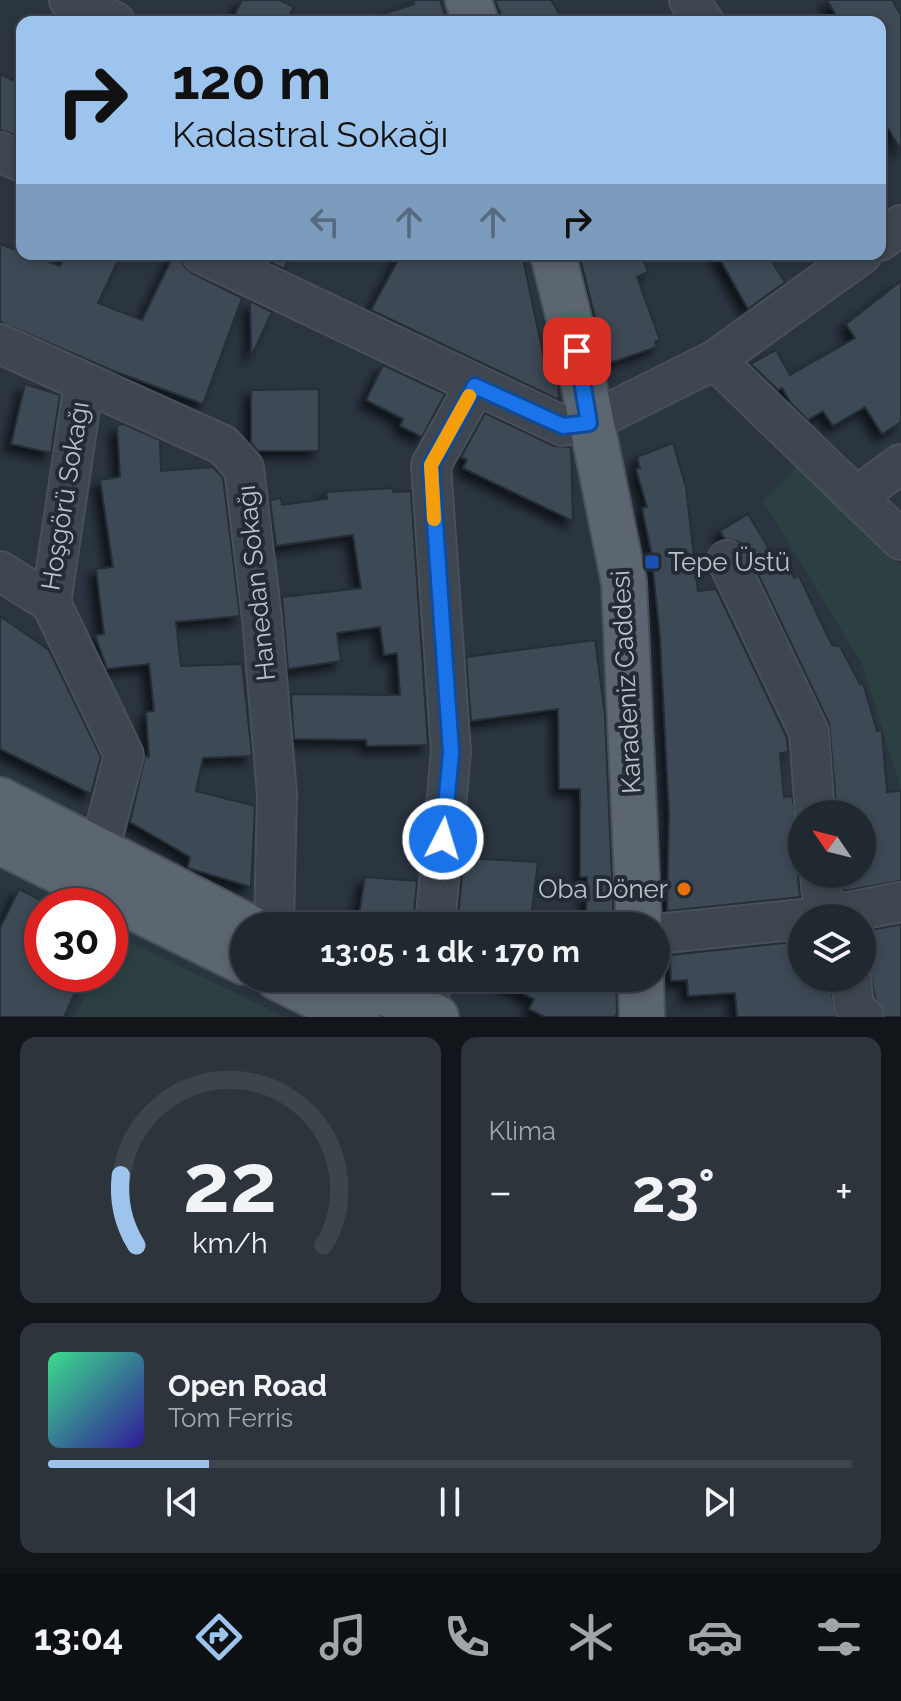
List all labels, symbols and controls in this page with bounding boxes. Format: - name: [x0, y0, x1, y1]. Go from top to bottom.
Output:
- text: 120 m: [172, 46, 331, 112]
- icon: right: [40, 48, 144, 152]
- text: Kadastral Sokağı: [172, 113, 448, 155]
- icon: left: [303, 200, 347, 244]
- icon: ahead: [387, 200, 431, 244]
- icon: ahead: [471, 200, 515, 244]
- icon: right: [555, 200, 599, 244]
- pin: [543, 317, 611, 385]
- icon: arrive: [555, 329, 599, 373]
- street label: Hoşgörü Sokağı: [35, 400, 95, 592]
- street label: Hanedan Sokağı: [231, 484, 281, 682]
- place label: Tepe Üstü: [668, 546, 790, 577]
- marker: Tepe Üstü: [643, 553, 661, 571]
- street label: Karadeniz Caddesi: [605, 570, 647, 794]
- position arrow: [401, 797, 485, 881]
- north arrow: [788, 800, 876, 888]
- map controls: [788, 800, 876, 992]
- place label: Oba Döner: [538, 874, 668, 904]
- marker: Oba Döner: [675, 880, 693, 898]
- speed limit sign: 30: [24, 888, 128, 992]
- button: layers: [788, 904, 876, 992]
- text: 13:05 · 1 dk · 170 m: [320, 934, 580, 969]
- text: Klima: [489, 1116, 556, 1146]
- text: 22: [183, 1134, 277, 1231]
- text: 23°: [632, 1156, 715, 1226]
- text: −: [489, 1166, 512, 1217]
- text: +: [835, 1166, 853, 1217]
- text: km/h: [193, 1226, 268, 1260]
- text: Open Road: [168, 1368, 327, 1403]
- text: Tom Ferris: [168, 1403, 293, 1433]
- icon: previous: [160, 1480, 204, 1524]
- icon: pause: [428, 1480, 472, 1524]
- icon: next: [697, 1480, 741, 1524]
- icon: directions: [191, 1609, 247, 1665]
- icon: music: [315, 1609, 371, 1665]
- icon: phone: [439, 1609, 495, 1665]
- icon: climate: [563, 1609, 619, 1665]
- icon: car: [687, 1609, 743, 1665]
- icon: filters: [811, 1609, 867, 1665]
- text: 13:04: [34, 1616, 123, 1658]

